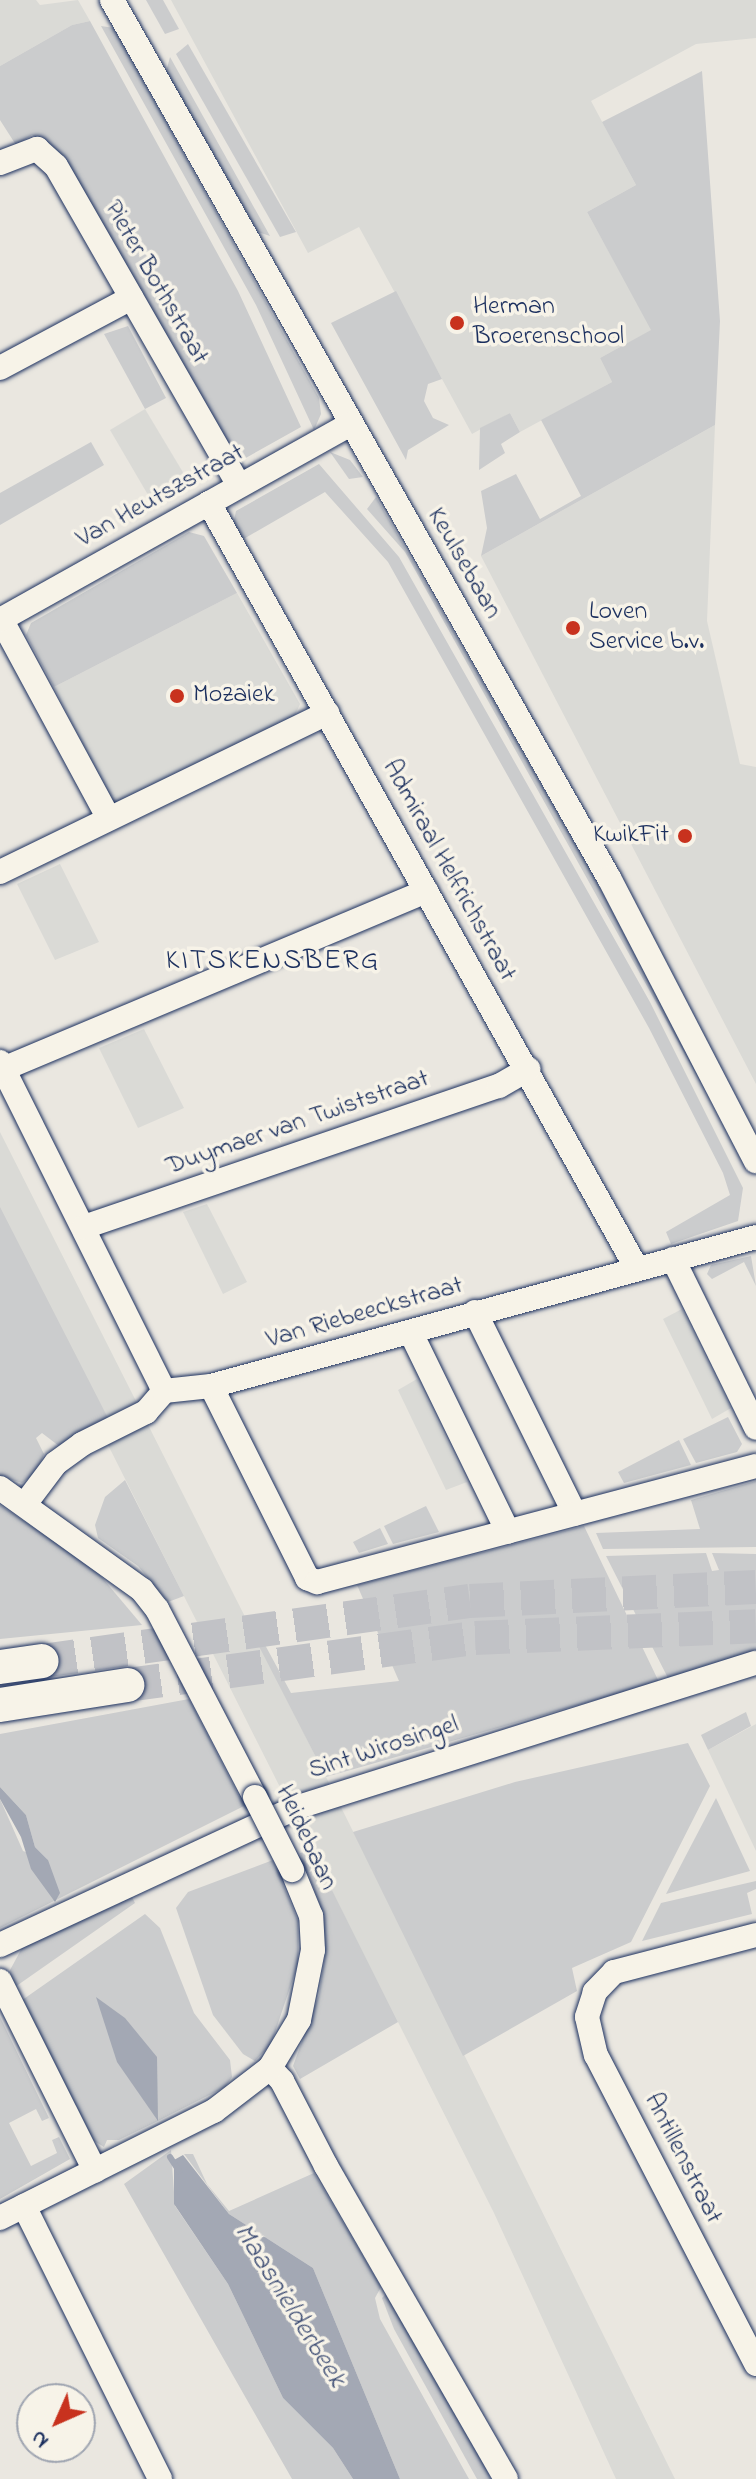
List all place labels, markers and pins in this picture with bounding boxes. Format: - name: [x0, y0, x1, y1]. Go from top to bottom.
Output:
- place label: Herman Broerenschool: [473, 292, 624, 354]
- marker: Herman Broerenschool: [448, 314, 466, 332]
- place label: Loven Service b.v.: [589, 597, 704, 658]
- marker: Loven Service b.v.: [564, 619, 582, 637]
- place label: Mozaiek: [193, 680, 275, 712]
- marker: Mozaiek: [168, 687, 186, 705]
- place label: KwikFit: [593, 820, 669, 852]
- marker: KwikFit: [676, 827, 694, 845]

